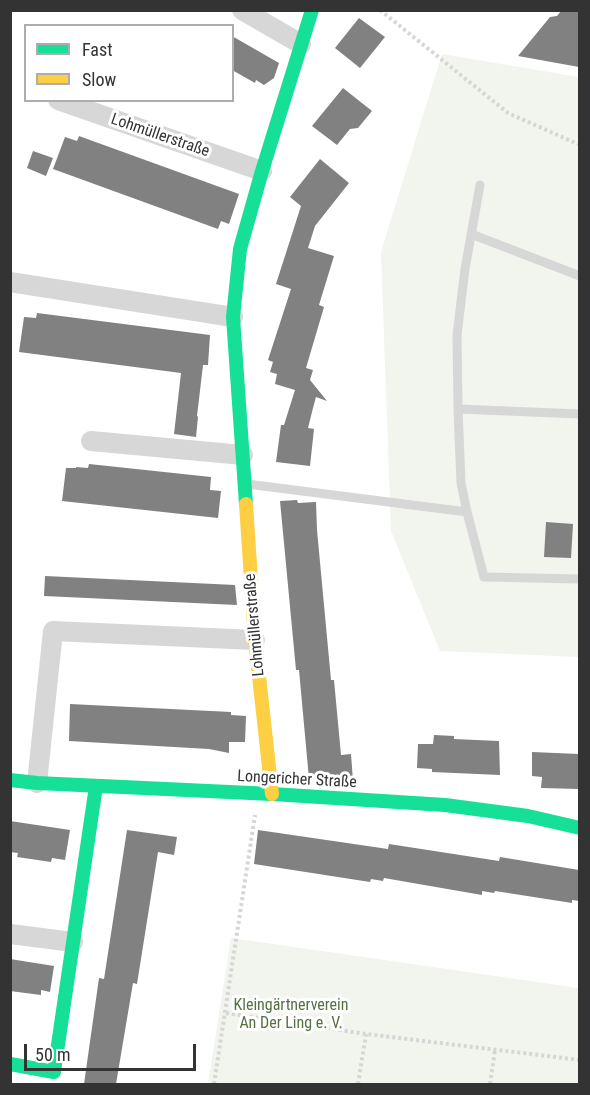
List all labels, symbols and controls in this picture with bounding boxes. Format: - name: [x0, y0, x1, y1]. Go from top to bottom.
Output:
- legend: [24, 24, 234, 102]
- text: Fast: [82, 39, 113, 60]
- text: Slow: [82, 69, 116, 90]
- street label: Lohmüllerstraße: [108, 110, 212, 162]
- street label: Lohmüllerstraße: [241, 573, 269, 677]
- street label: Longericher Straße: [237, 767, 357, 793]
- park label: Kleingärtnerverein An Der Ling e. V.: [233, 996, 349, 1034]
- scale bar: [27, 1032, 200, 1070]
- text: 50 m: [35, 1044, 70, 1065]

